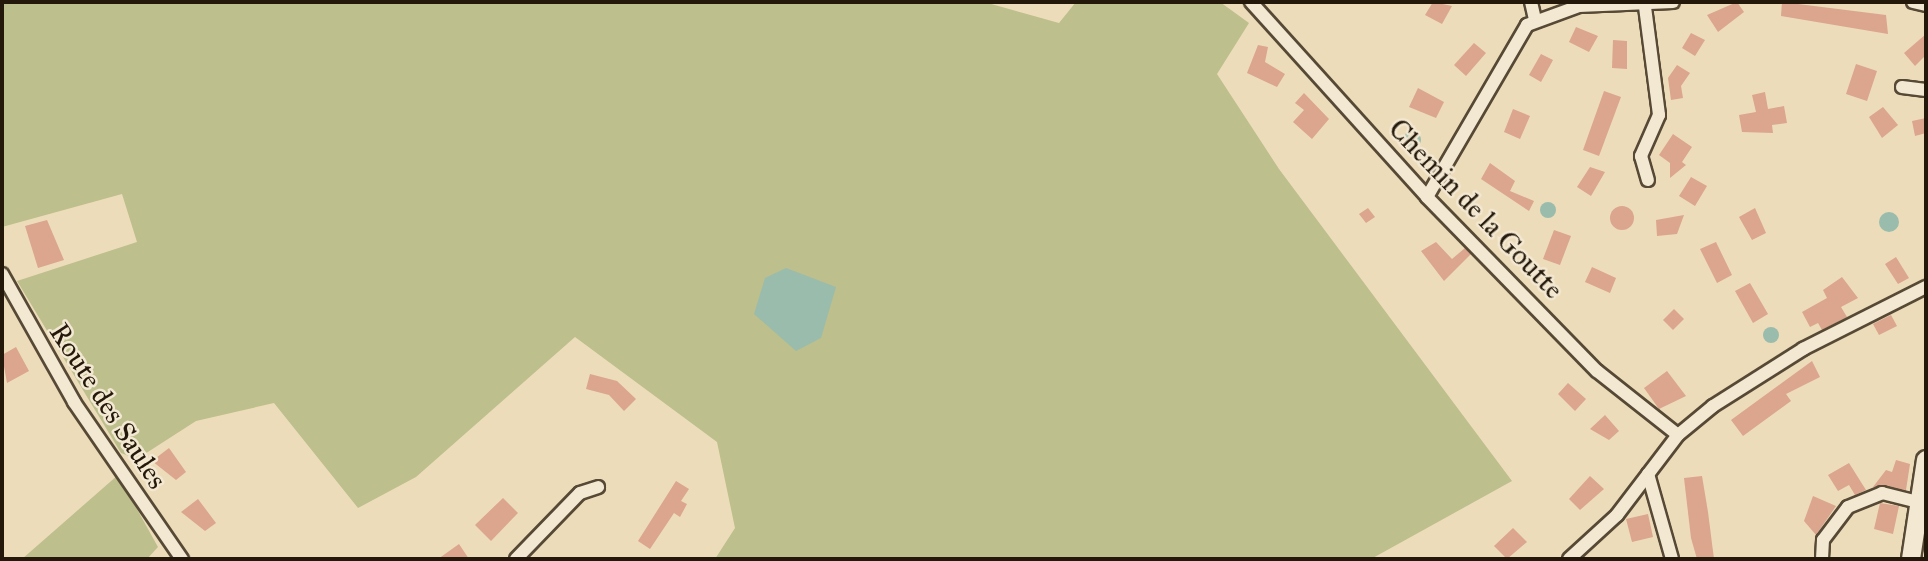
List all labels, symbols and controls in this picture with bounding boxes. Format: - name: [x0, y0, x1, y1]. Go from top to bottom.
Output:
- street label: Chemin de la Goutte: [1382, 112, 1570, 306]
- street label: Route des Saules: [42, 317, 174, 495]

